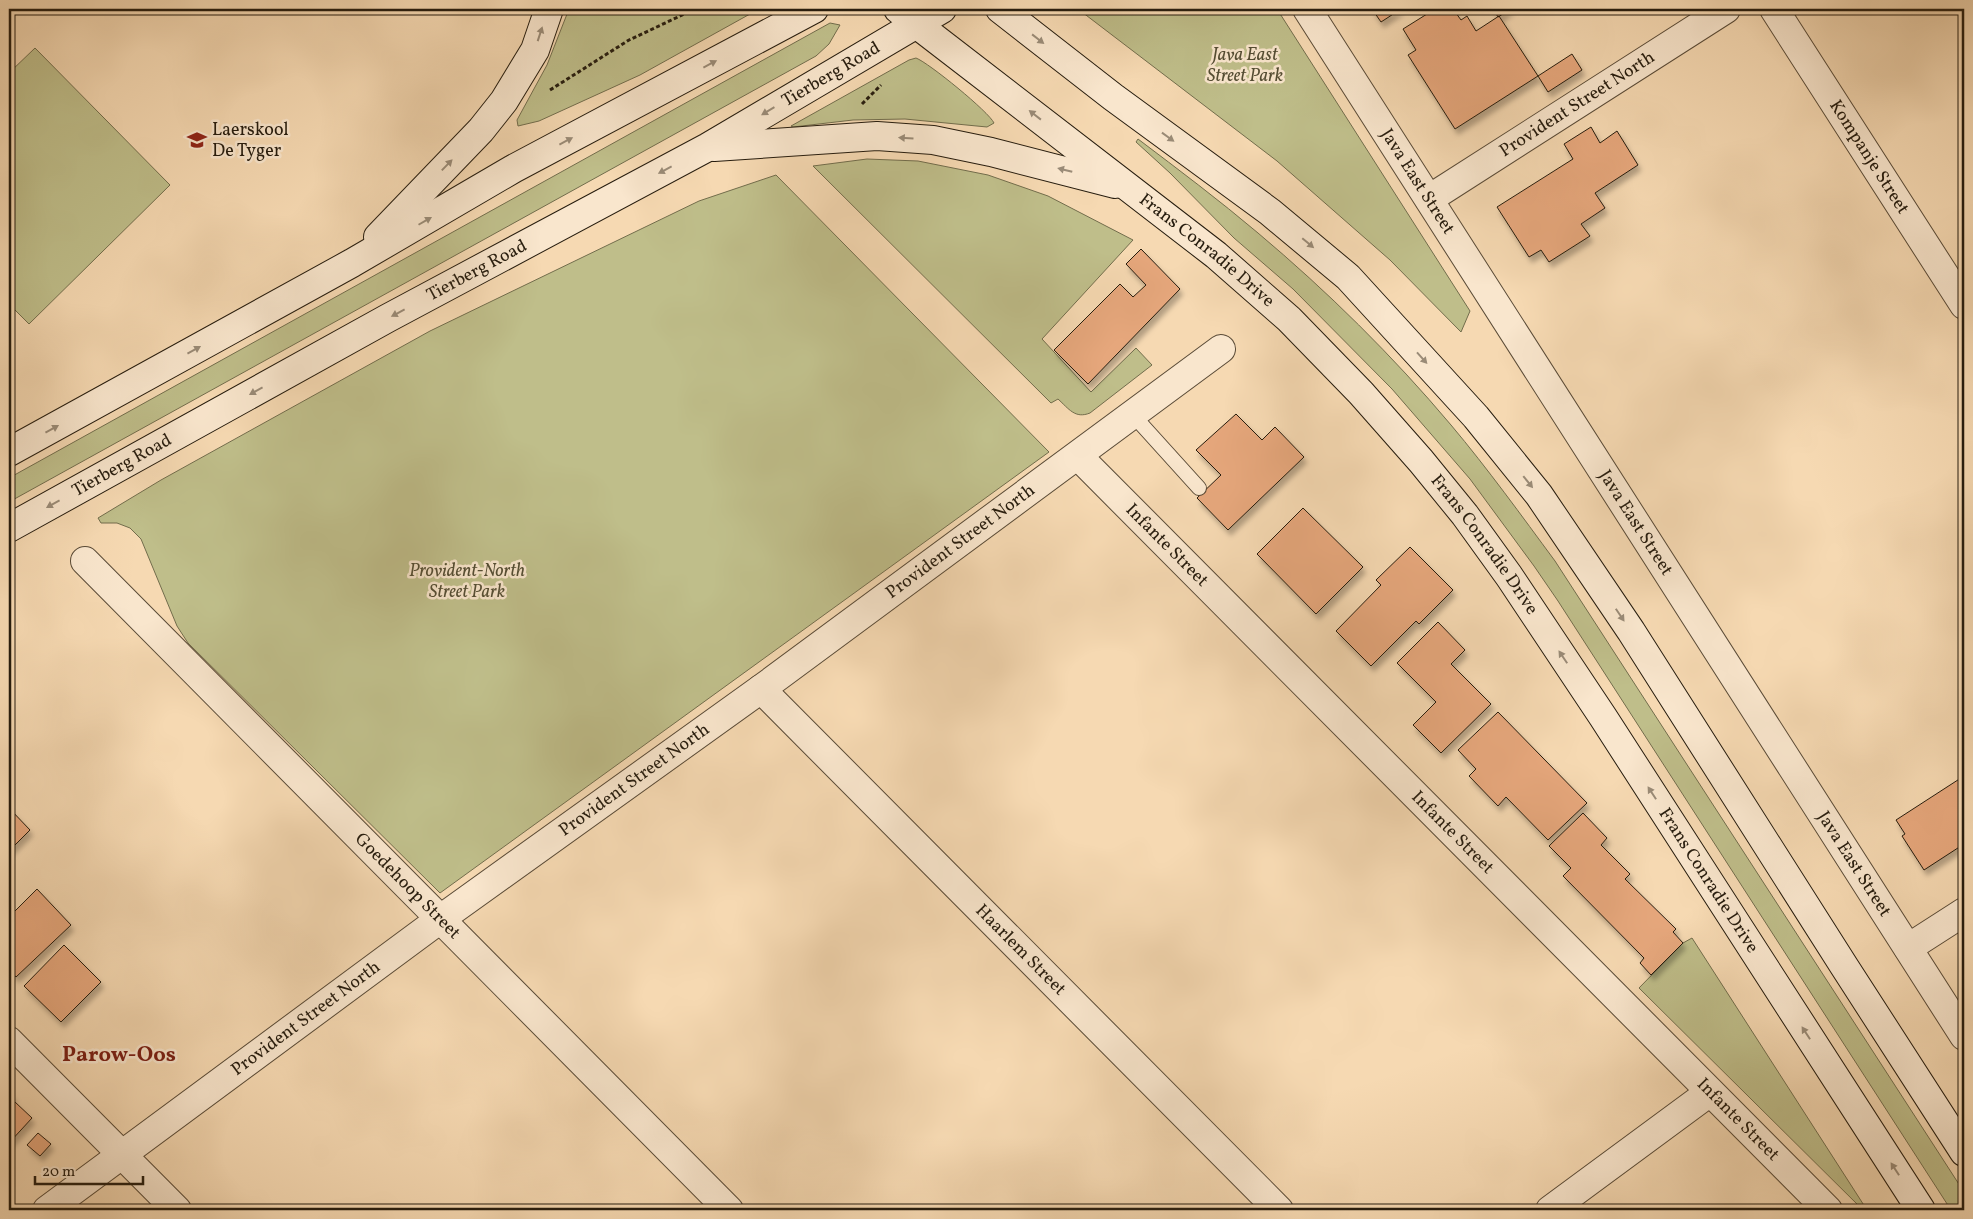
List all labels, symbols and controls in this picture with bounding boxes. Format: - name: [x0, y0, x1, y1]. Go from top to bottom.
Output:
- one-way arrow: [537, 26, 545, 41]
- one-way arrow: [1031, 33, 1044, 44]
- street label: Tierberg Road: [777, 36, 885, 113]
- park label: Java East Street Park: [1207, 43, 1283, 89]
- street label: Provident Street North: [1495, 45, 1660, 163]
- one-way arrow: [703, 60, 716, 69]
- street label: Kompanje Street: [1823, 95, 1915, 219]
- one-way arrow: [761, 107, 774, 116]
- one-way arrow: [1028, 110, 1041, 120]
- place label: Laerskool De Tyger: [212, 118, 289, 164]
- street label: Java East Street: [1374, 124, 1461, 239]
- school or university icon: Laerskool De Tyger: [186, 129, 208, 151]
- one-way arrow: [1161, 132, 1175, 142]
- one-way arrow: [898, 133, 914, 141]
- one-way arrow: [559, 137, 573, 145]
- one-way arrow: [441, 159, 453, 171]
- one-way arrow: [1057, 165, 1072, 173]
- one-way arrow: [658, 166, 673, 174]
- street label: Frans Conradie Drive: [1134, 188, 1280, 313]
- one-way arrow: [418, 216, 431, 225]
- street label: Tierberg Road: [422, 233, 531, 308]
- one-way arrow: [1301, 238, 1314, 249]
- one-way arrow: [392, 308, 405, 317]
- one-way arrow: [187, 346, 201, 355]
- one-way arrow: [1417, 351, 1428, 364]
- one-way arrow: [250, 387, 263, 396]
- one-way arrow: [45, 424, 58, 433]
- street label: Tierberg Road: [67, 428, 176, 503]
- street label: Java East Street: [1593, 465, 1679, 581]
- street label: Frans Conradie Drive: [1424, 469, 1544, 620]
- one-way arrow: [1522, 475, 1533, 488]
- street label: Provident Street North: [881, 478, 1041, 605]
- street label: Infante Street: [1120, 498, 1214, 593]
- one-way arrow: [46, 499, 59, 508]
- park label: Provident-North Street Park: [409, 559, 525, 605]
- one-way arrow: [1615, 609, 1625, 622]
- one-way arrow: [1558, 650, 1568, 664]
- street label: Provident Street North: [554, 717, 715, 843]
- street label: Infante Street: [1405, 785, 1500, 880]
- one-way arrow: [1647, 787, 1657, 800]
- street label: Frans Conradie Drive: [1652, 803, 1765, 958]
- street label: Java East Street: [1811, 806, 1897, 922]
- street label: Goedehoop Street: [349, 827, 466, 945]
- street label: Haarlem Street: [969, 899, 1072, 1001]
- street label: Provident Street North: [226, 955, 386, 1082]
- one-way arrow: [1801, 1027, 1811, 1040]
- district label: Parow-Oos: [62, 1040, 176, 1071]
- street label: Infante Street: [1691, 1072, 1785, 1167]
- scale bar: [35, 1154, 142, 1186]
- text: 20 m: [42, 1162, 75, 1183]
- one-way arrow: [1890, 1163, 1899, 1176]

